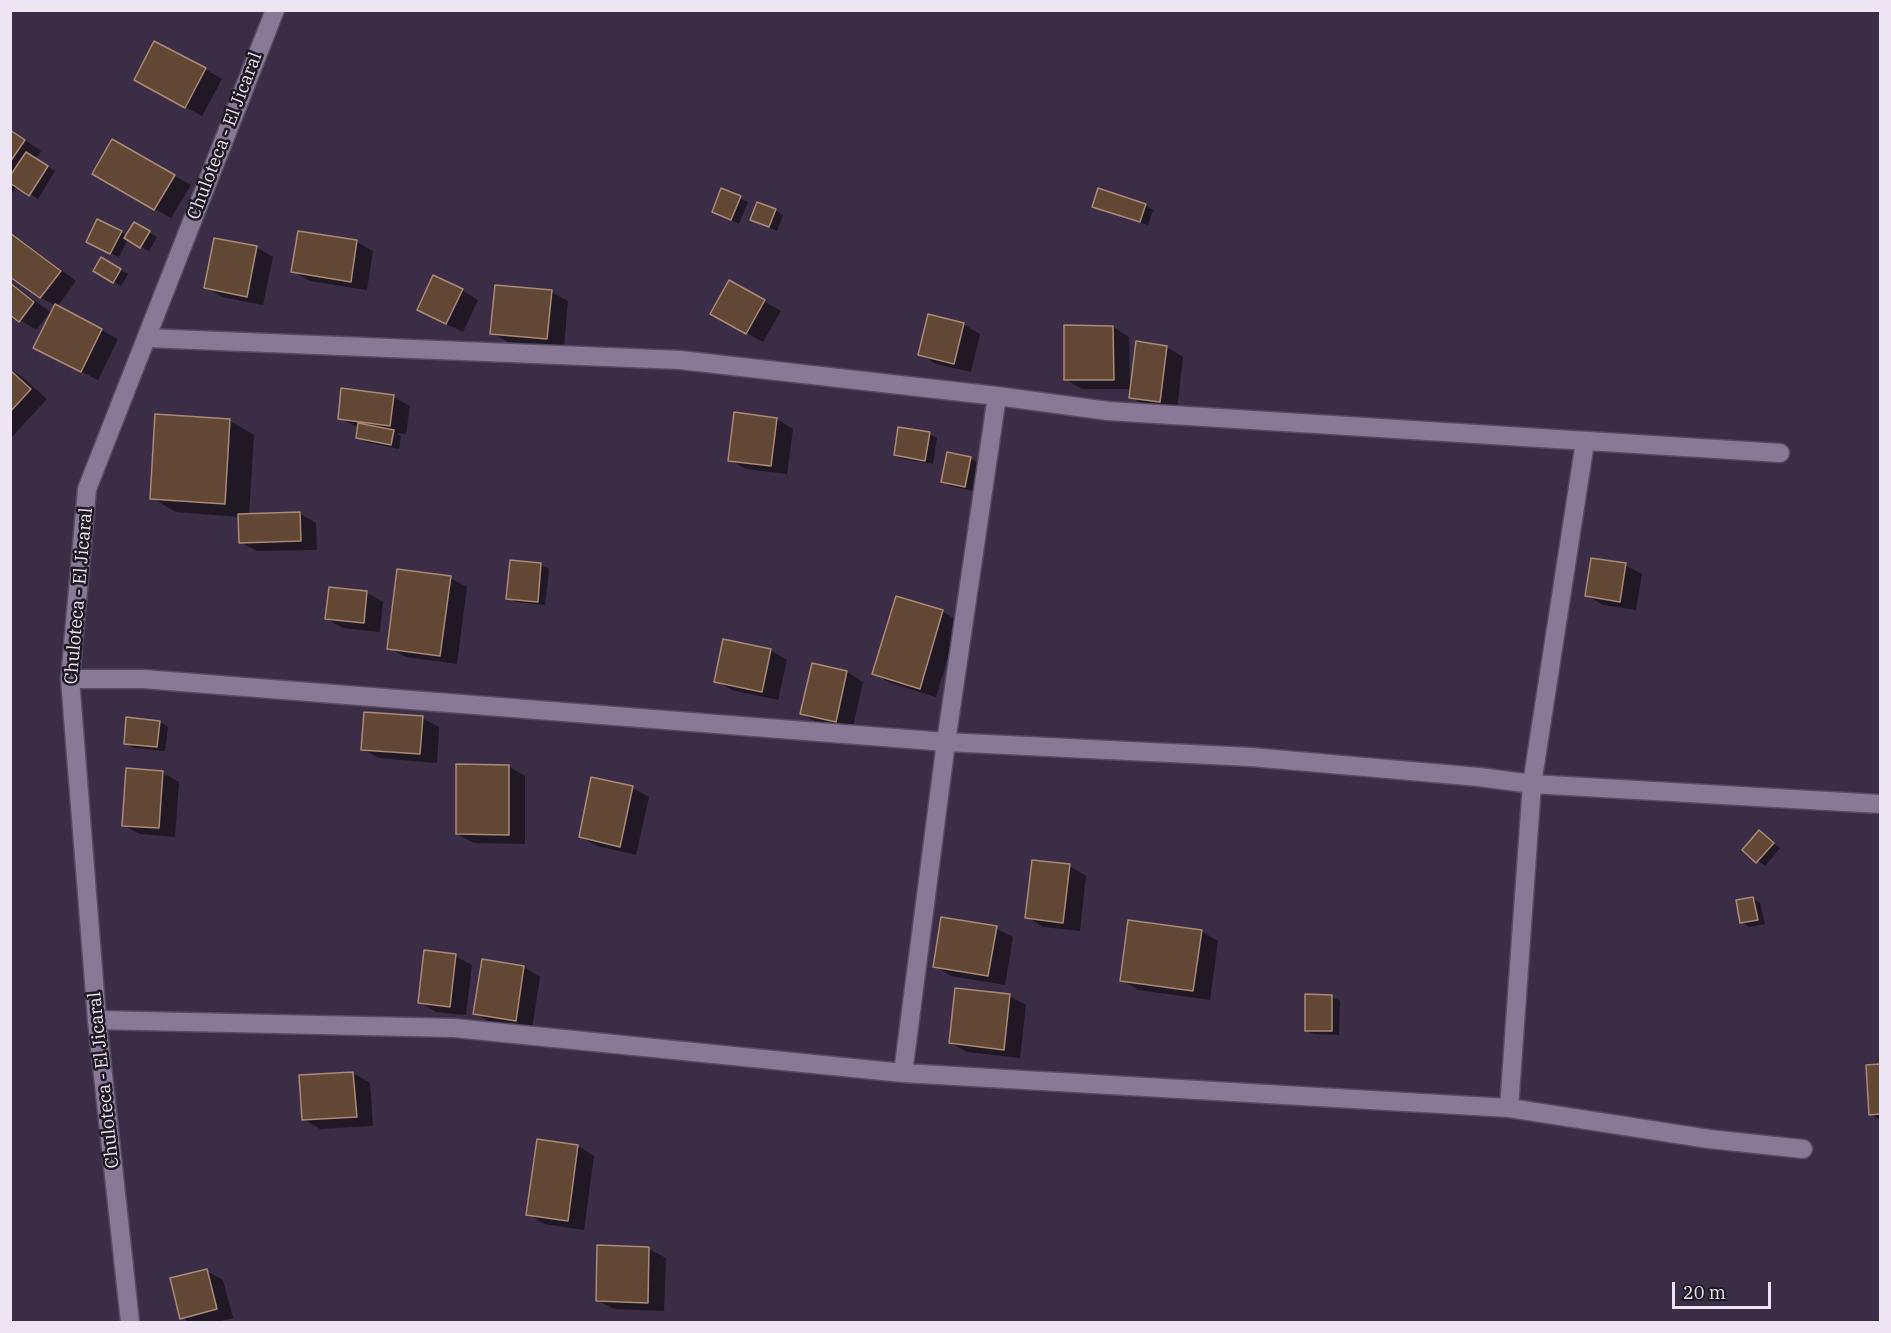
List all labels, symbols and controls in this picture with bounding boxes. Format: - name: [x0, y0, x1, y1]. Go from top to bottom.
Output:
- street label: Chuloteca - El Jicaral: [183, 49, 267, 223]
- street label: Chuloteca - El Jicaral: [61, 507, 97, 685]
- street label: Chuloteca - El Jicaral: [84, 991, 124, 1169]
- scale bar: [1675, 1270, 1774, 1308]
- text: 20 m: [1683, 1281, 1726, 1304]

